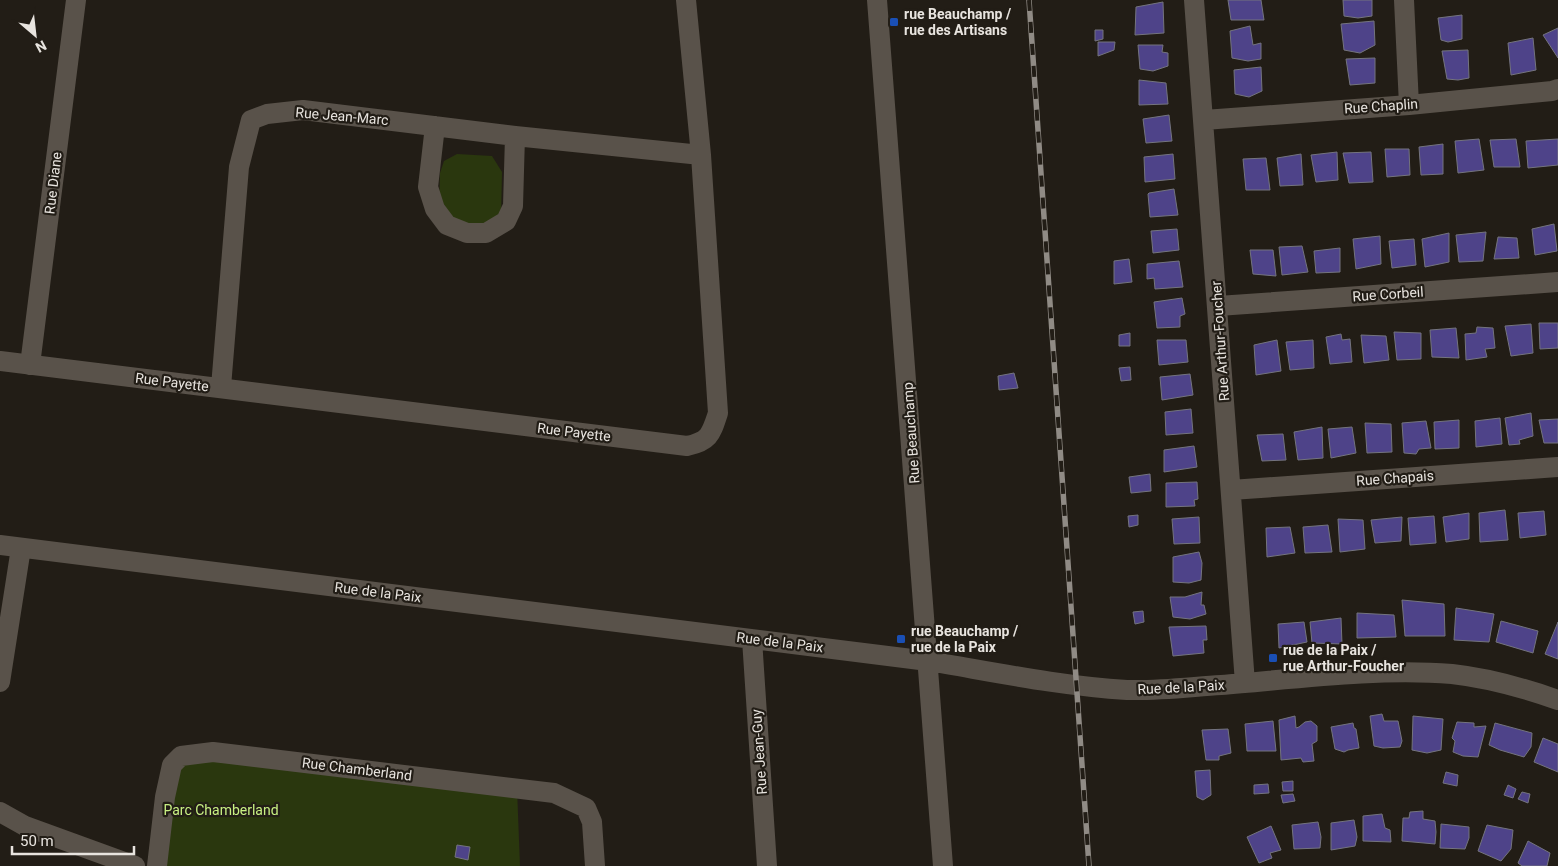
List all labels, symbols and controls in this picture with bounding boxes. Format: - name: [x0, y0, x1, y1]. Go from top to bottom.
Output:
- place label: rue Beauchamp / rue des Artisans: [904, 6, 1012, 38]
- north arrow: [10, 10, 60, 60]
- marker: rue Beauchamp / rue des Artisans: [888, 16, 900, 28]
- text: N: [33, 37, 49, 56]
- street label: Rue Chaplin: [1343, 95, 1419, 117]
- street label: Rue Jean-Marc: [295, 104, 389, 128]
- street label: Rue Diane: [41, 151, 65, 215]
- street label: Rue Arthur-Foucher: [1208, 280, 1232, 402]
- street label: Rue Corbeil: [1352, 284, 1424, 304]
- street label: Rue Payette: [134, 370, 210, 394]
- street label: Rue Beauchamp: [899, 382, 923, 484]
- street label: Rue Payette: [536, 420, 612, 444]
- street label: Rue Chapais: [1356, 467, 1434, 489]
- street label: Rue de la Paix: [334, 579, 422, 605]
- place label: rue Beauchamp / rue de la Paix: [911, 623, 1019, 655]
- street label: Rue de la Paix: [736, 629, 824, 655]
- marker: rue Beauchamp / rue de la Paix: [895, 633, 907, 645]
- place label: rue de la Paix / rue Arthur-Foucher: [1283, 642, 1404, 674]
- marker: rue de la Paix / rue Arthur-Foucher: [1267, 652, 1279, 664]
- street label: Rue de la Paix: [1137, 677, 1225, 697]
- street label: Rue Jean-Guy: [748, 708, 770, 795]
- street label: Rue Chamberland: [301, 754, 413, 784]
- park label: Parc Chamberland: [163, 802, 279, 818]
- scale bar: [12, 824, 135, 856]
- text: 50 m: [20, 832, 54, 850]

